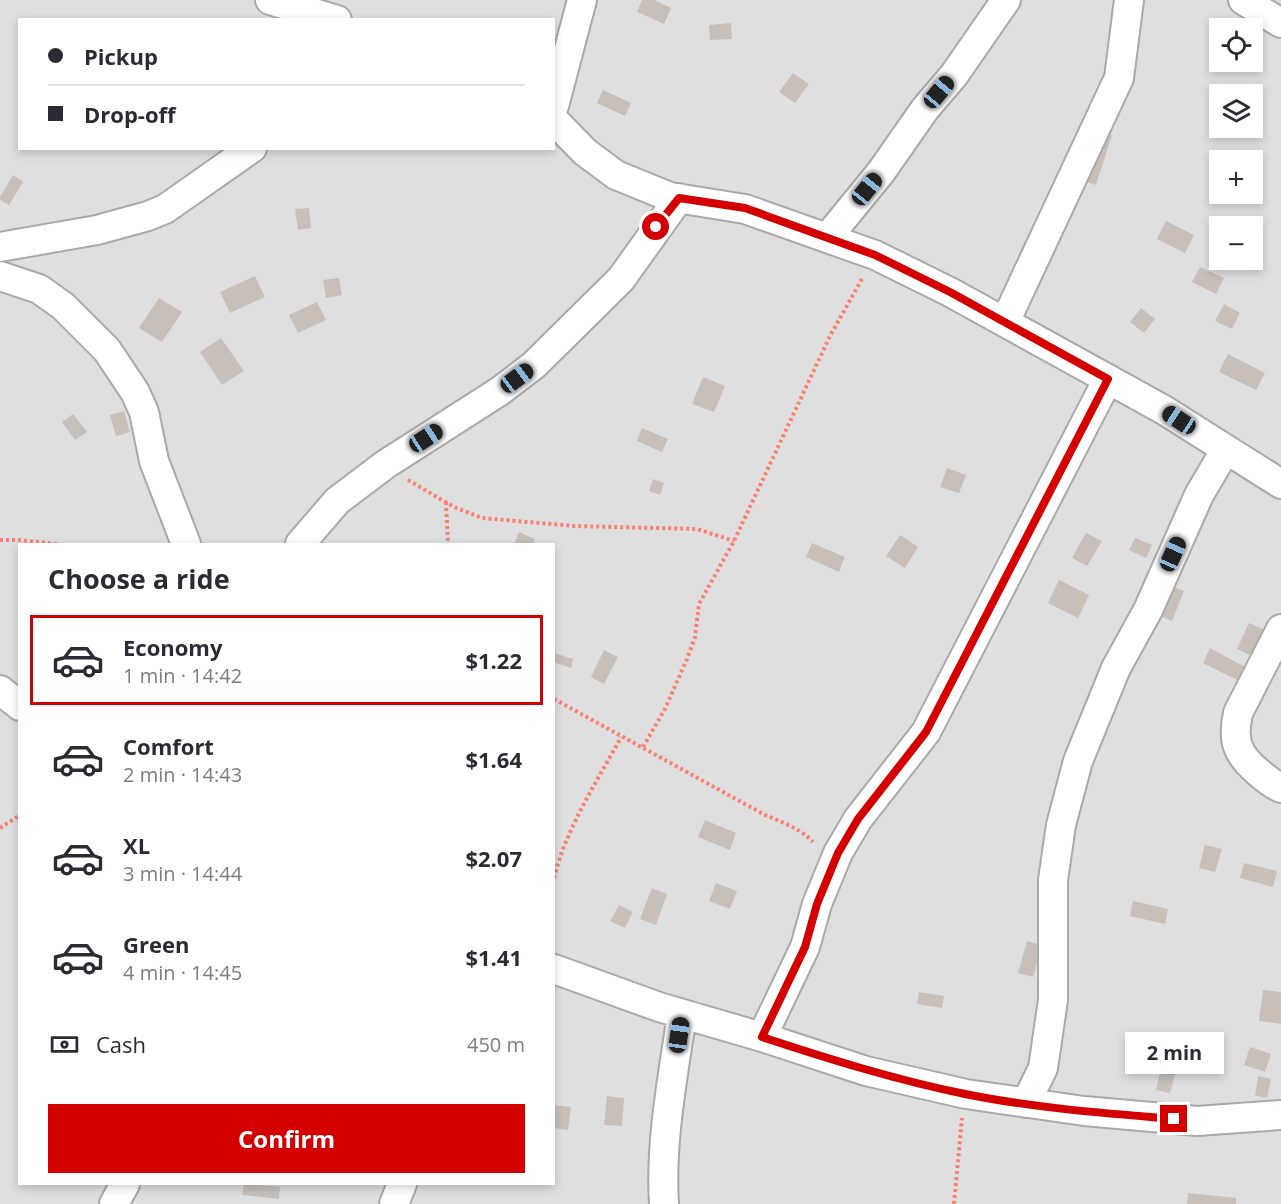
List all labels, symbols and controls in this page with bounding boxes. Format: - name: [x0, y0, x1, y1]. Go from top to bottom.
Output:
- map controls: [1209, 18, 1263, 270]
- button: locate: [1209, 18, 1263, 72]
- text: Pickup: [84, 41, 158, 71]
- car: [921, 72, 957, 112]
- button: layers: [1209, 84, 1263, 138]
- text: Drop-off: [84, 99, 176, 129]
- button: +: [1209, 150, 1263, 204]
- car: [849, 169, 885, 209]
- route start: [642, 213, 669, 240]
- button: −: [1209, 216, 1263, 270]
- car: [497, 360, 537, 396]
- car: [1159, 403, 1199, 437]
- car: [406, 421, 446, 455]
- car: [1157, 534, 1189, 574]
- text: Choose a ride: [48, 560, 230, 597]
- text: Economy: [123, 632, 222, 662]
- icon: car: [51, 633, 105, 687]
- text: $1.22: [465, 645, 522, 675]
- text: 1 min · 14:42: [123, 662, 242, 689]
- text: Comfort: [123, 731, 214, 761]
- icon: car: [51, 732, 105, 786]
- text: $1.64: [465, 744, 522, 774]
- text: 2 min · 14:43: [123, 761, 242, 788]
- text: XL: [123, 830, 150, 860]
- icon: car: [51, 831, 105, 885]
- text: $2.07: [465, 843, 522, 873]
- text: 3 min · 14:44: [123, 860, 242, 887]
- text: Green: [123, 929, 189, 959]
- icon: car: [51, 930, 105, 984]
- text: $1.41: [465, 942, 522, 972]
- text: 4 min · 14:45: [123, 959, 242, 986]
- car: [668, 1016, 690, 1054]
- icon: cash: [48, 1028, 81, 1061]
- text: Cash: [96, 1029, 146, 1059]
- text: 450 m: [467, 1031, 525, 1058]
- callout: 2 min: [1124, 1032, 1224, 1074]
- text: 2 min: [1147, 1039, 1202, 1066]
- button: Confirm: [48, 1104, 525, 1173]
- route end: [1160, 1105, 1187, 1132]

